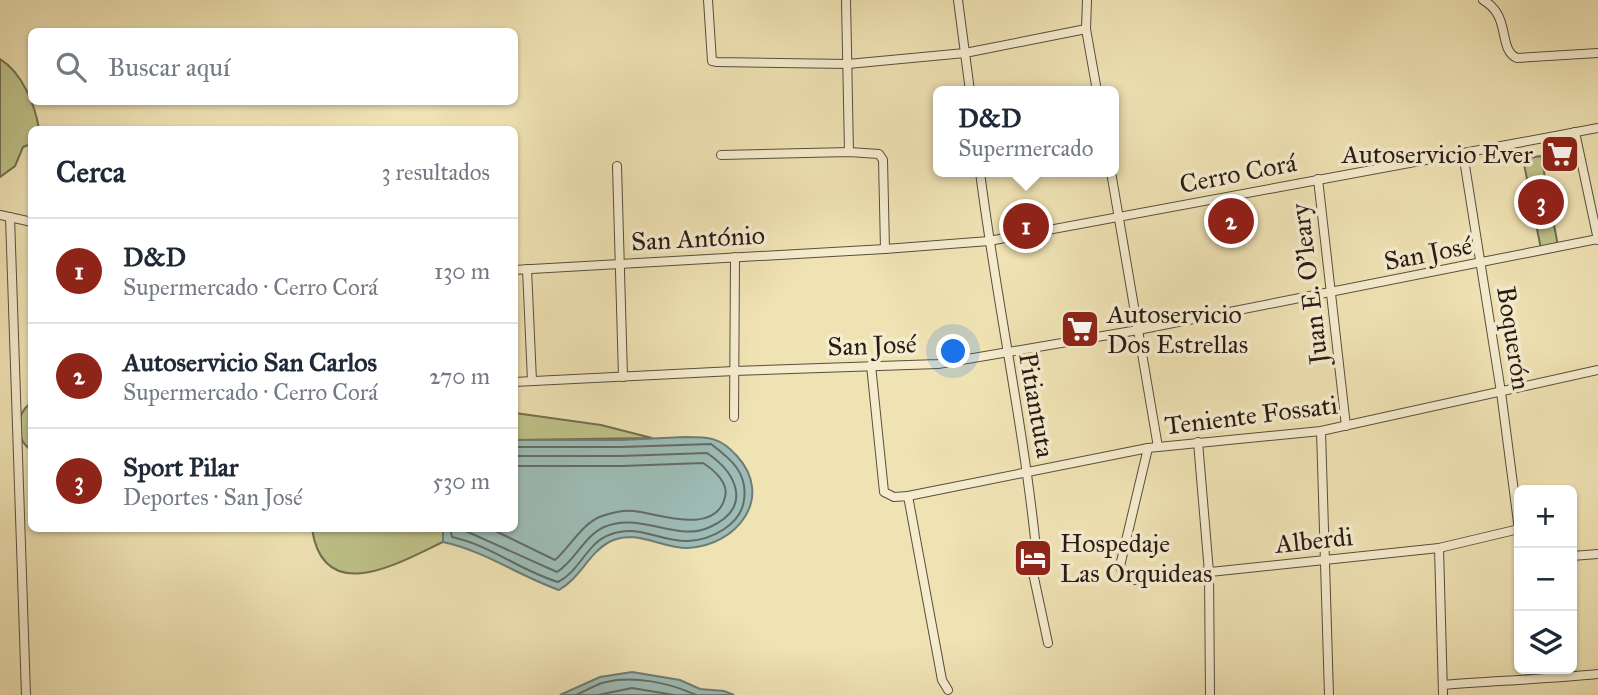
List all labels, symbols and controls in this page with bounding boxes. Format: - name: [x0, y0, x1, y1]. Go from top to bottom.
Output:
- search box: [28, 28, 518, 105]
- icon: search: [52, 48, 90, 86]
- text: Buscar aquí: [108, 51, 230, 83]
- popup: [933, 86, 1119, 177]
- text: D&D: [958, 102, 1021, 134]
- supermarket icon: Autoservicio Ever: [1539, 133, 1581, 175]
- text: Supermercado: [958, 134, 1094, 162]
- place label: Autoservicio Ever: [1341, 138, 1533, 170]
- street label: Cerro Corá: [1177, 146, 1299, 200]
- text: Cerca: [56, 154, 125, 190]
- text: 3 resultados: [381, 158, 490, 186]
- pin: 3: [1518, 176, 1564, 228]
- pin: 2: [1208, 195, 1254, 247]
- pin: 1: [1003, 200, 1049, 252]
- street label: Juan E. O'leary: [1283, 201, 1335, 369]
- street label: San António: [630, 219, 766, 257]
- street label: San José: [1381, 229, 1475, 277]
- text: D&D: [123, 241, 186, 273]
- text: 1: [74, 257, 84, 285]
- text: 130 m: [434, 257, 490, 285]
- text: Supermercado · Cerro Corá: [123, 273, 378, 301]
- street label: Boquerón: [1490, 284, 1538, 392]
- place label: Autoservicio Dos Estrellas: [1106, 298, 1248, 360]
- supermarket icon: Autoservicio Dos Estrellas: [1059, 308, 1101, 350]
- street label: San José: [827, 327, 917, 363]
- your location: [936, 334, 970, 368]
- text: Autoservicio San Carlos: [123, 346, 377, 378]
- street label: Pitiantuta: [1012, 350, 1062, 460]
- text: 2: [73, 362, 85, 390]
- text: 270 m: [429, 362, 490, 390]
- text: Supermercado · Cerro Corá: [123, 378, 378, 406]
- street label: Teniente Fossati: [1163, 389, 1339, 441]
- text: Sport Pilar: [123, 451, 239, 483]
- text: 3: [74, 467, 84, 495]
- text: 530 m: [432, 467, 490, 495]
- text: Deportes · San José: [123, 483, 303, 511]
- map controls: [1514, 485, 1577, 674]
- button: +: [1514, 485, 1577, 548]
- street label: Alberdi: [1273, 520, 1354, 560]
- place label: Hospedaje Las Orquideas: [1060, 527, 1212, 589]
- hotel icon: Hospedaje Las Orquideas: [1012, 537, 1054, 579]
- button: −: [1514, 548, 1577, 611]
- button: layers: [1514, 611, 1577, 674]

